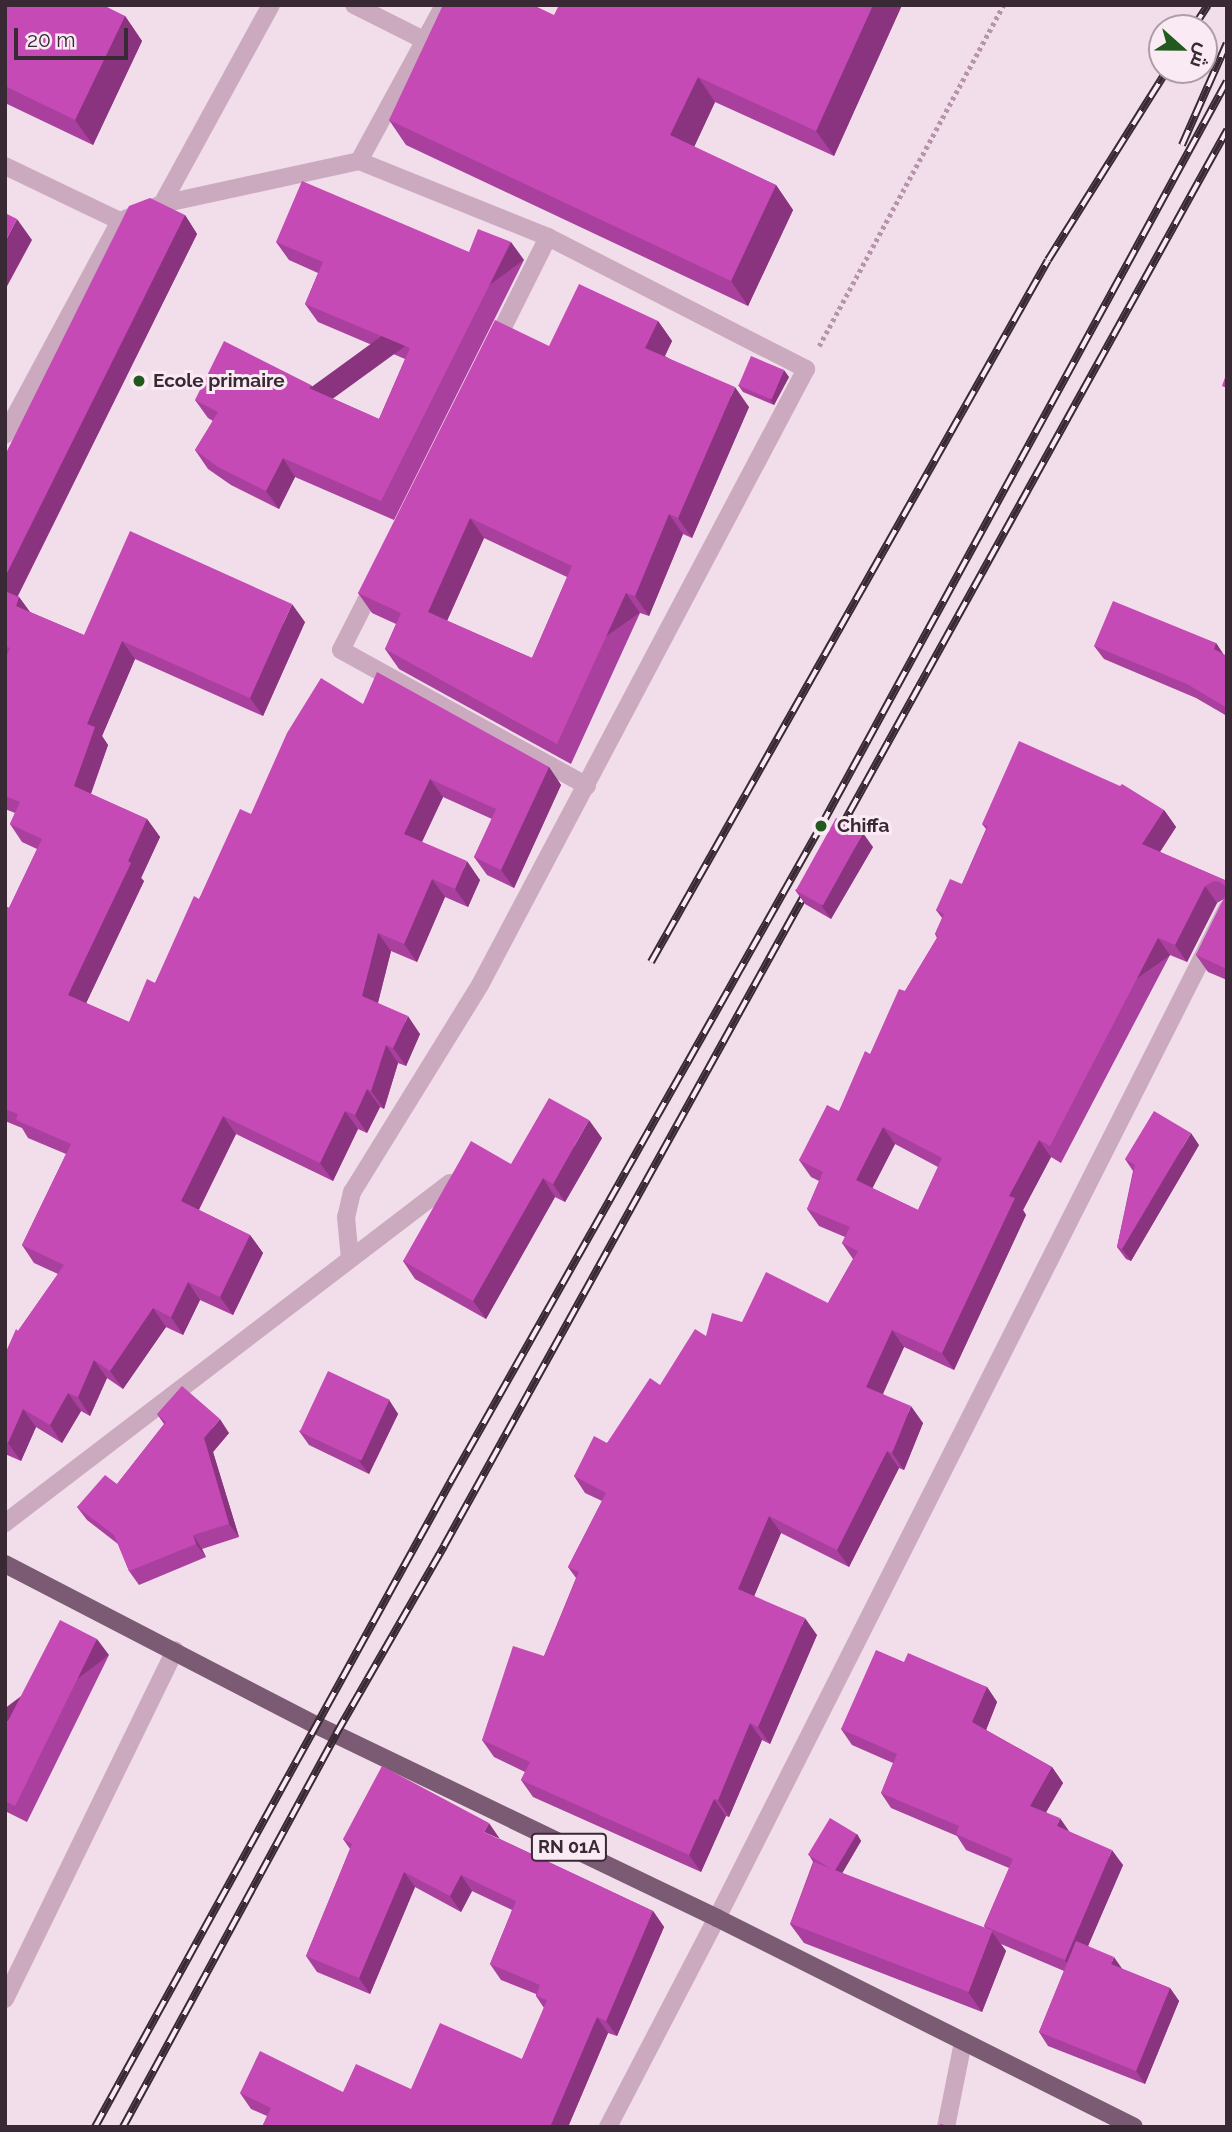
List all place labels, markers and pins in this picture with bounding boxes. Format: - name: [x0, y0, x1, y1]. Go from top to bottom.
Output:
- place label: Ecole primaire: [153, 370, 285, 392]
- marker: Ecole primaire: [131, 373, 147, 389]
- place label: Chiffa: [837, 815, 889, 837]
- marker: Chiffa: [811, 816, 831, 836]

